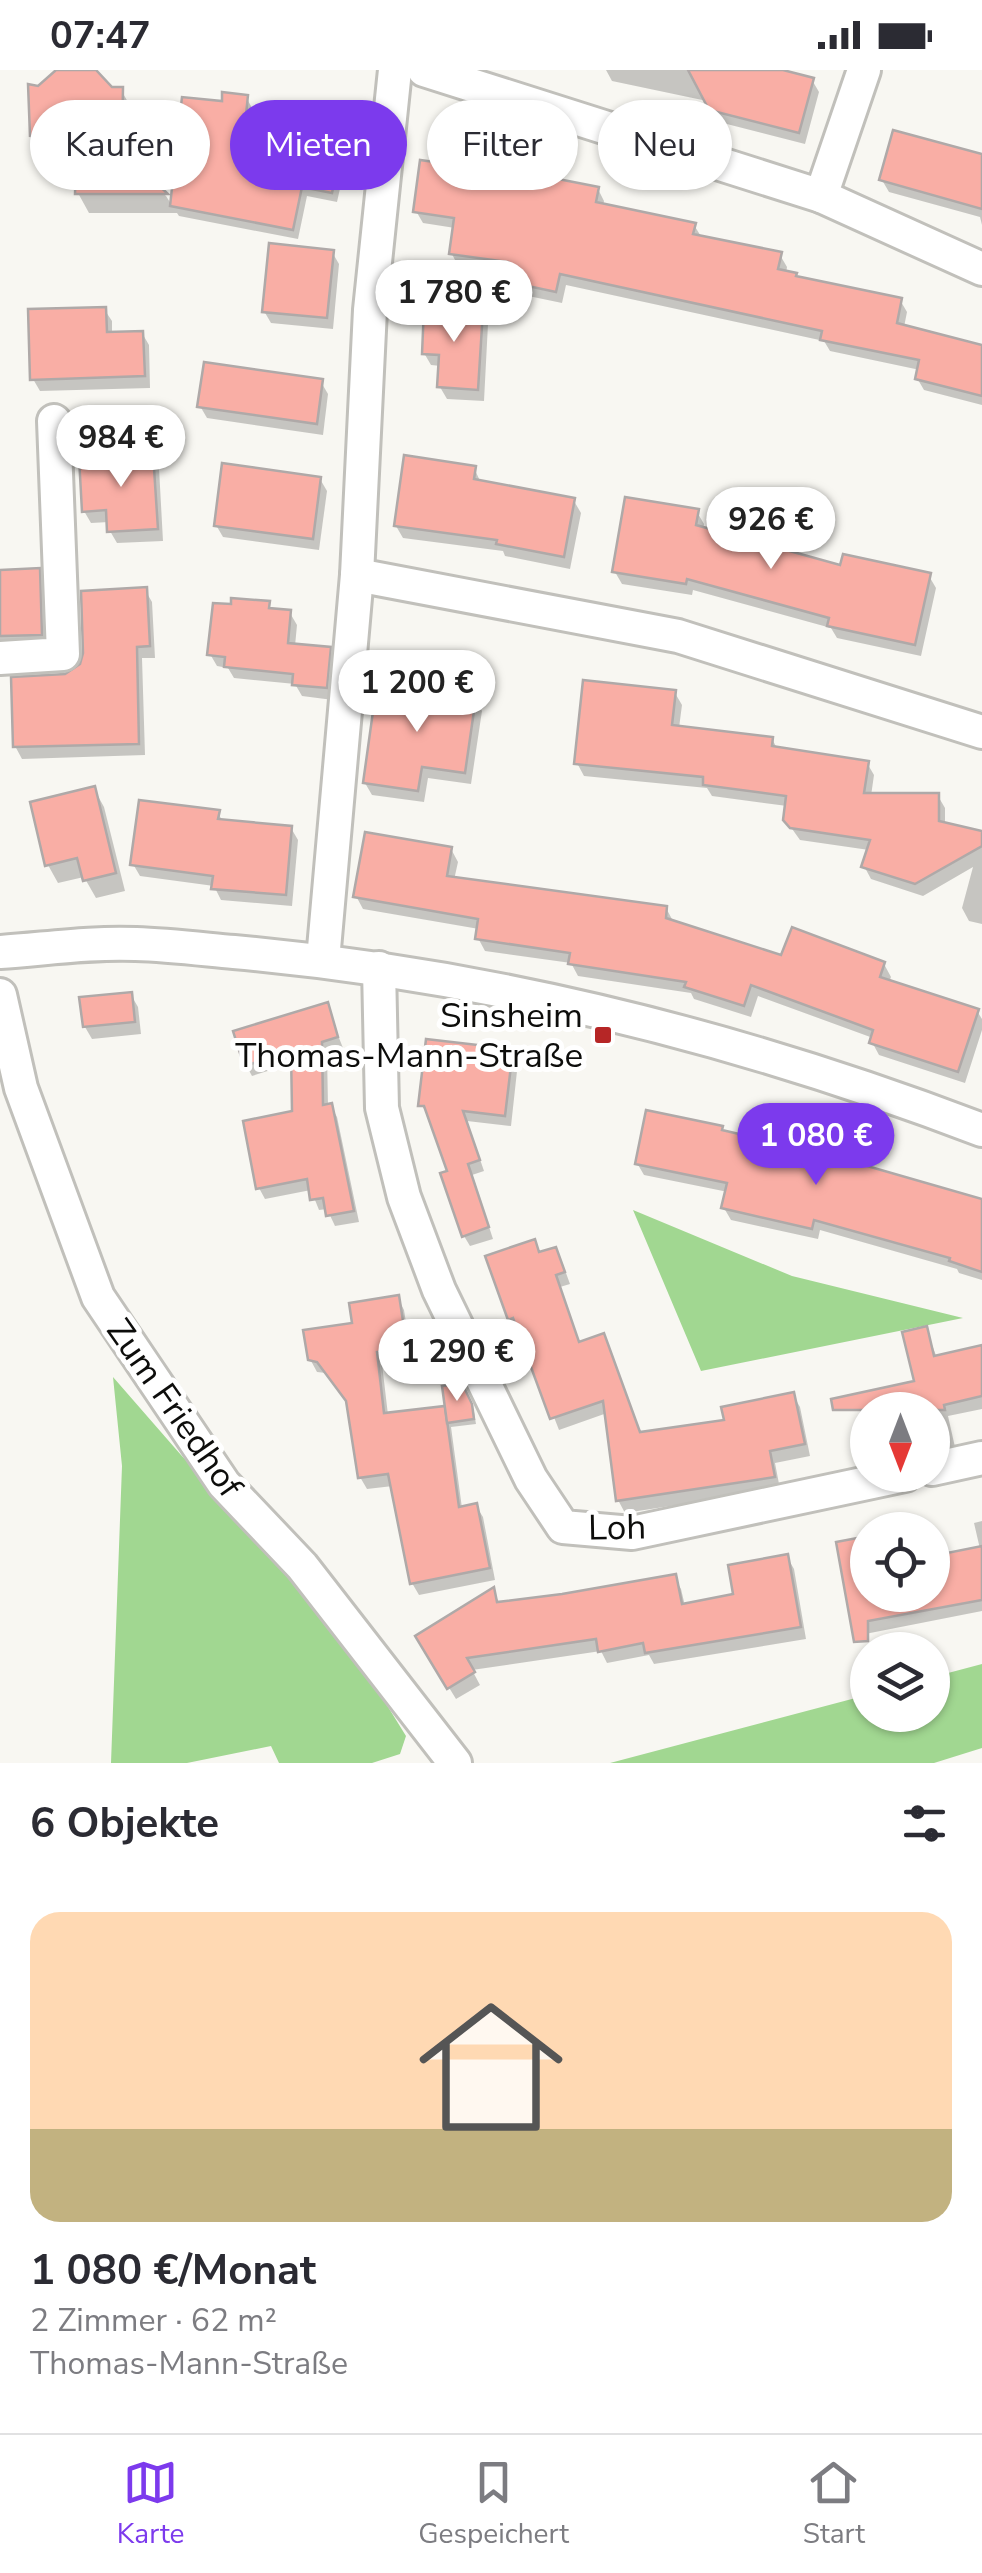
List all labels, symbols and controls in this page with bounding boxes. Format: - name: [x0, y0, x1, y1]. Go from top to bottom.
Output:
- text: 07:47: [50, 10, 151, 61]
- chip: Kaufen: [30, 100, 210, 190]
- chip: Mieten: [230, 100, 407, 190]
- chip: Filter: [427, 100, 578, 190]
- chip: Neu: [598, 100, 732, 190]
- pin: 1 780 €: [362, 260, 546, 345]
- text: 1 780 €: [397, 271, 511, 314]
- pin: 984 €: [51, 405, 191, 490]
- text: 984 €: [78, 416, 164, 459]
- pin: 926 €: [701, 487, 841, 572]
- text: 926 €: [728, 498, 814, 541]
- pin: 1 200 €: [325, 650, 509, 735]
- text: 1 200 €: [360, 661, 474, 704]
- place label: Sinsheim Thomas-Mann-Straße: [235, 992, 583, 1079]
- marker: Sinsheim Thomas-Mann-Straße: [592, 1024, 614, 1046]
- pin: 1 080 €: [724, 1103, 908, 1188]
- text: 1 080 €: [759, 1114, 873, 1157]
- street label: Zum Friedhof: [96, 1310, 254, 1508]
- pin: 1 290 €: [365, 1319, 549, 1404]
- text: 1 290 €: [400, 1330, 514, 1373]
- north arrow: [850, 1392, 950, 1492]
- map controls: [850, 1392, 950, 1732]
- street label: Loh: [588, 1503, 647, 1552]
- button: locate: [850, 1512, 950, 1612]
- button: layers: [850, 1632, 950, 1732]
- text: 6 Objekte: [30, 1795, 219, 1852]
- icon: filters: [897, 1796, 952, 1851]
- icon: home: [401, 1977, 581, 2157]
- text: 1 080 €/Monat: [30, 2242, 316, 2299]
- text: 2 Zimmer · 62 m²: [30, 2299, 277, 2342]
- text: Thomas-Mann-Straße: [30, 2342, 348, 2385]
- tab: Karte: [117, 2455, 185, 2553]
- tab: Gespeichert: [418, 2455, 569, 2553]
- tab: Start: [803, 2455, 865, 2553]

